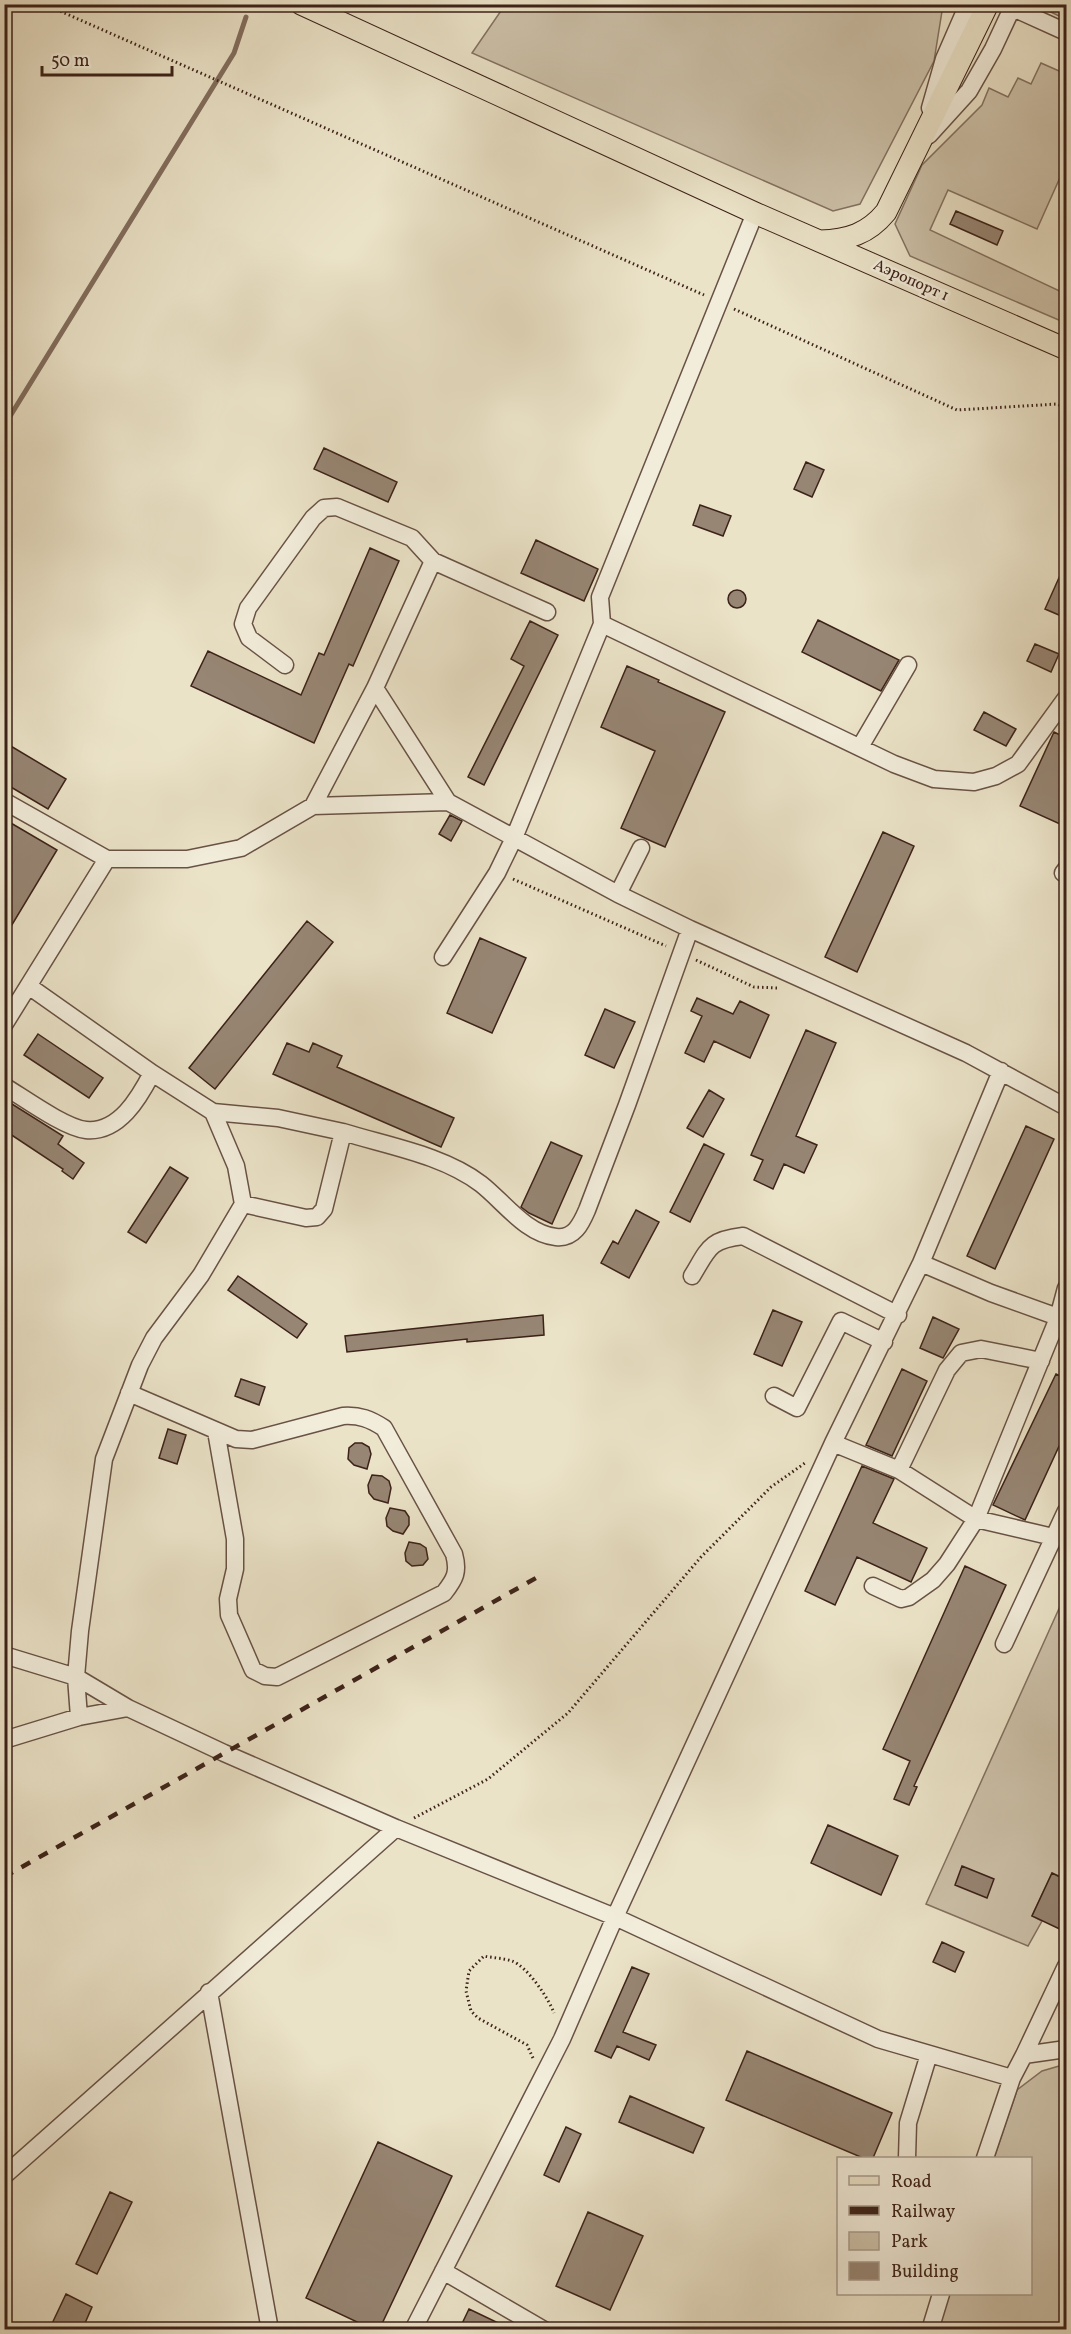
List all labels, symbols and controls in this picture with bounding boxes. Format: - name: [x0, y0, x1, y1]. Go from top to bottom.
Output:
- scale bar: [42, 39, 172, 77]
- text: 50 m: [51, 49, 90, 74]
- street label: Аэропорт 1: [870, 255, 952, 307]
- legend: [837, 2157, 1032, 2295]
- text: Road: [891, 2170, 932, 2195]
- text: Railway: [891, 2200, 955, 2225]
- text: Park: [891, 2230, 928, 2255]
- text: Building: [891, 2260, 959, 2285]

